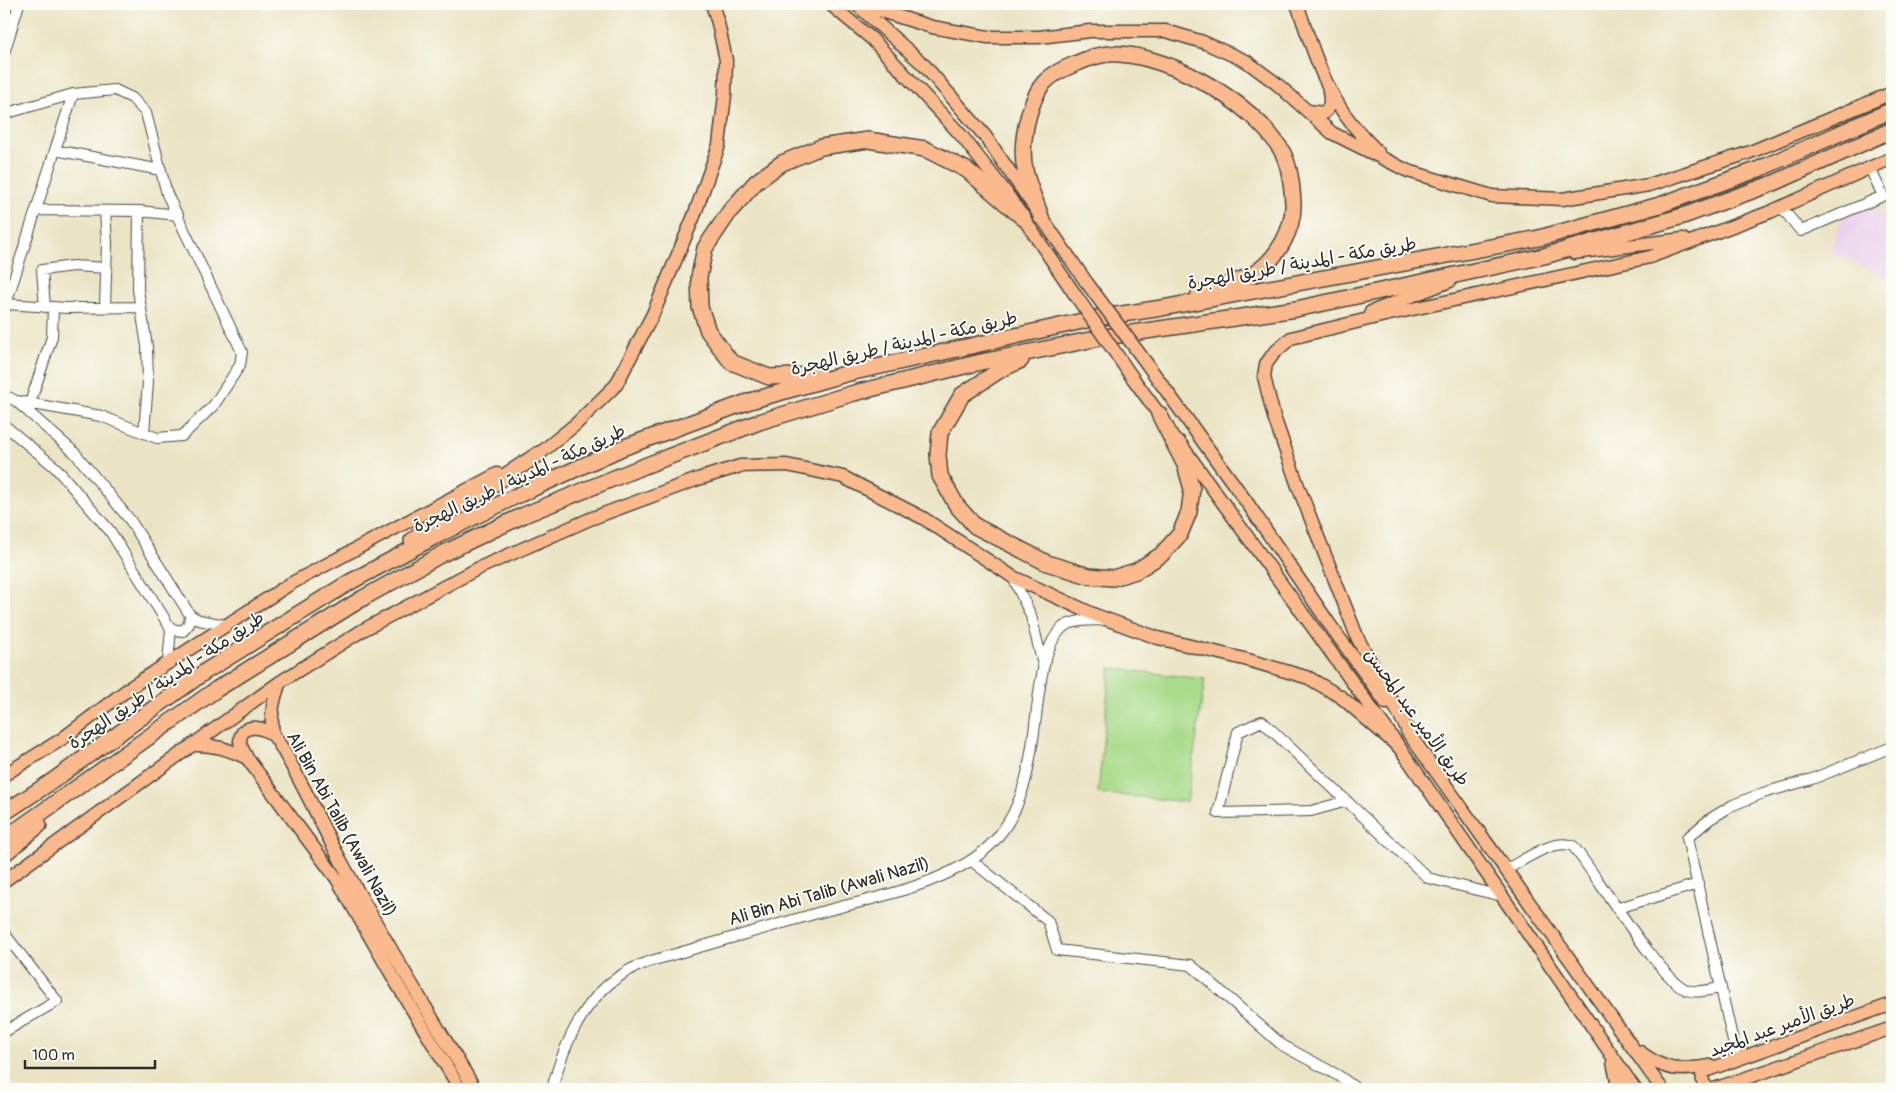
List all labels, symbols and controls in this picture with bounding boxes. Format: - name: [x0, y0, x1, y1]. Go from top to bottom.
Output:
- street label: طريق مكة - المدينة / طريق الهجرة: [1186, 232, 1418, 295]
- street label: طريق مكة - المدينة / طريق الهجرة: [789, 306, 1020, 381]
- street label: طريق مكة - المدينة / طريق الهجرة: [409, 419, 629, 538]
- street label: طريق مكة - المدينة / طريق الهجرة: [64, 606, 269, 755]
- street label: طريق الأمير عبد المحسن: [1359, 643, 1475, 791]
- street label: Ali Bin Abi Talib (Awali Nazil): [281, 728, 402, 921]
- street label: Ali Bin Abi Talib (Awali Nazil): [726, 852, 932, 931]
- street label: طريق الأمير عبد المجيد: [1706, 988, 1858, 1062]
- scale bar: [25, 1038, 155, 1070]
- text: 100 m: [32, 1046, 75, 1065]

